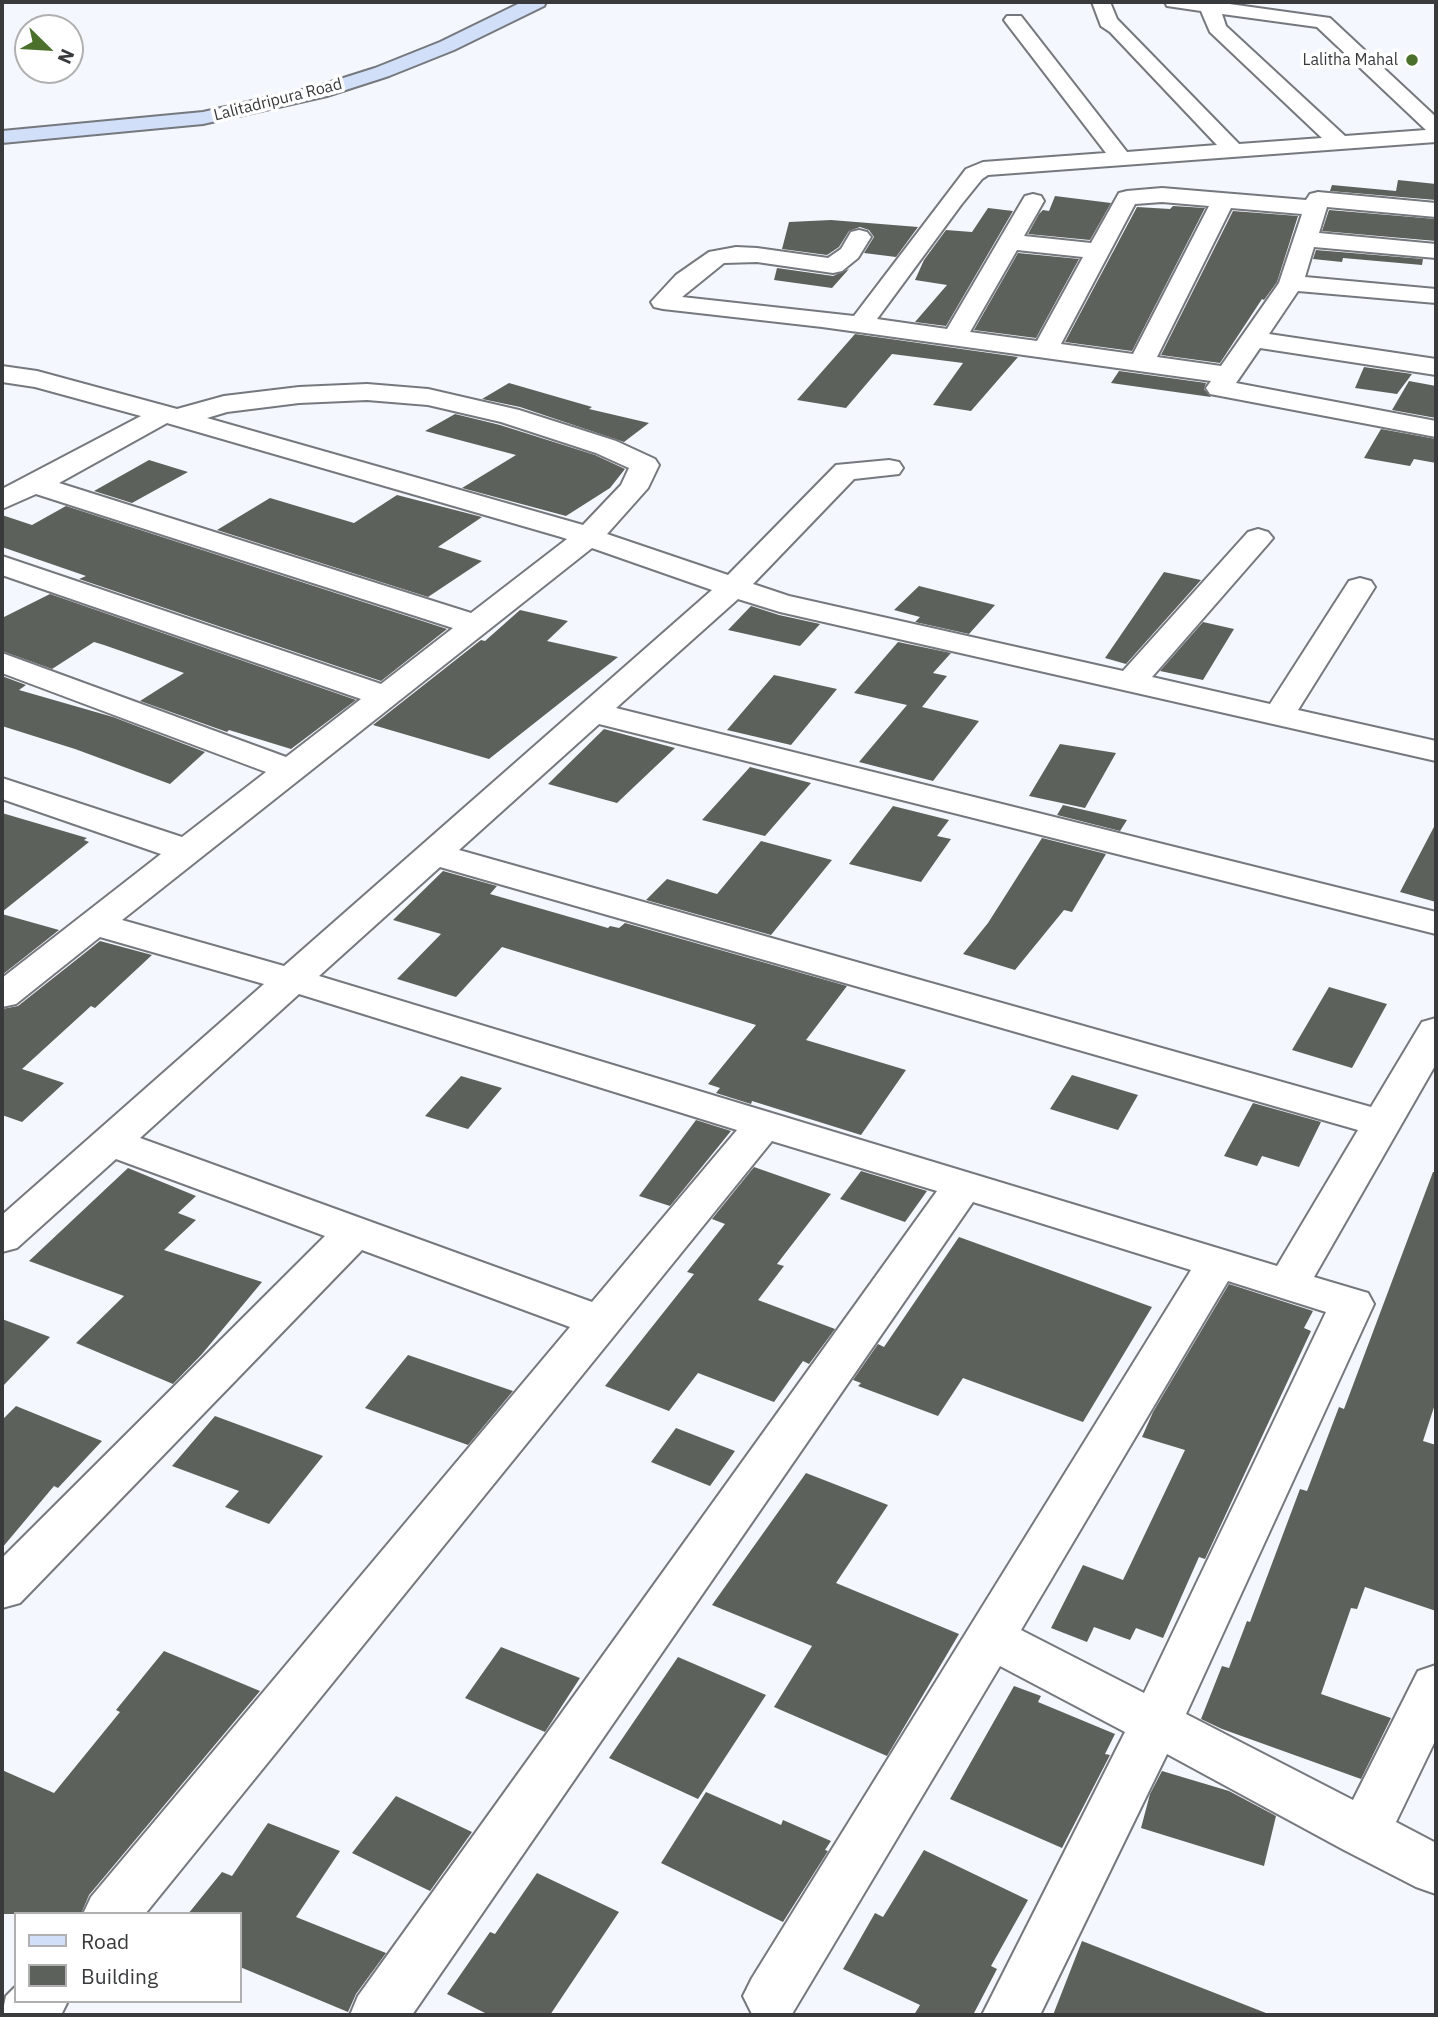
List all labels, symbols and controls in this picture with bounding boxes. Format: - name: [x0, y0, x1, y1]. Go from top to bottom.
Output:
- north arrow: [14, 14, 84, 84]
- text: N: [53, 46, 80, 68]
- place label: Lalitha Mahal: [1303, 50, 1398, 70]
- marker: Lalitha Mahal: [1404, 52, 1420, 68]
- street label: Lalitadripura Road: [212, 75, 344, 125]
- legend: [14, 1912, 242, 2003]
- text: Road: [81, 1927, 129, 1955]
- text: Building: [81, 1962, 158, 1990]

